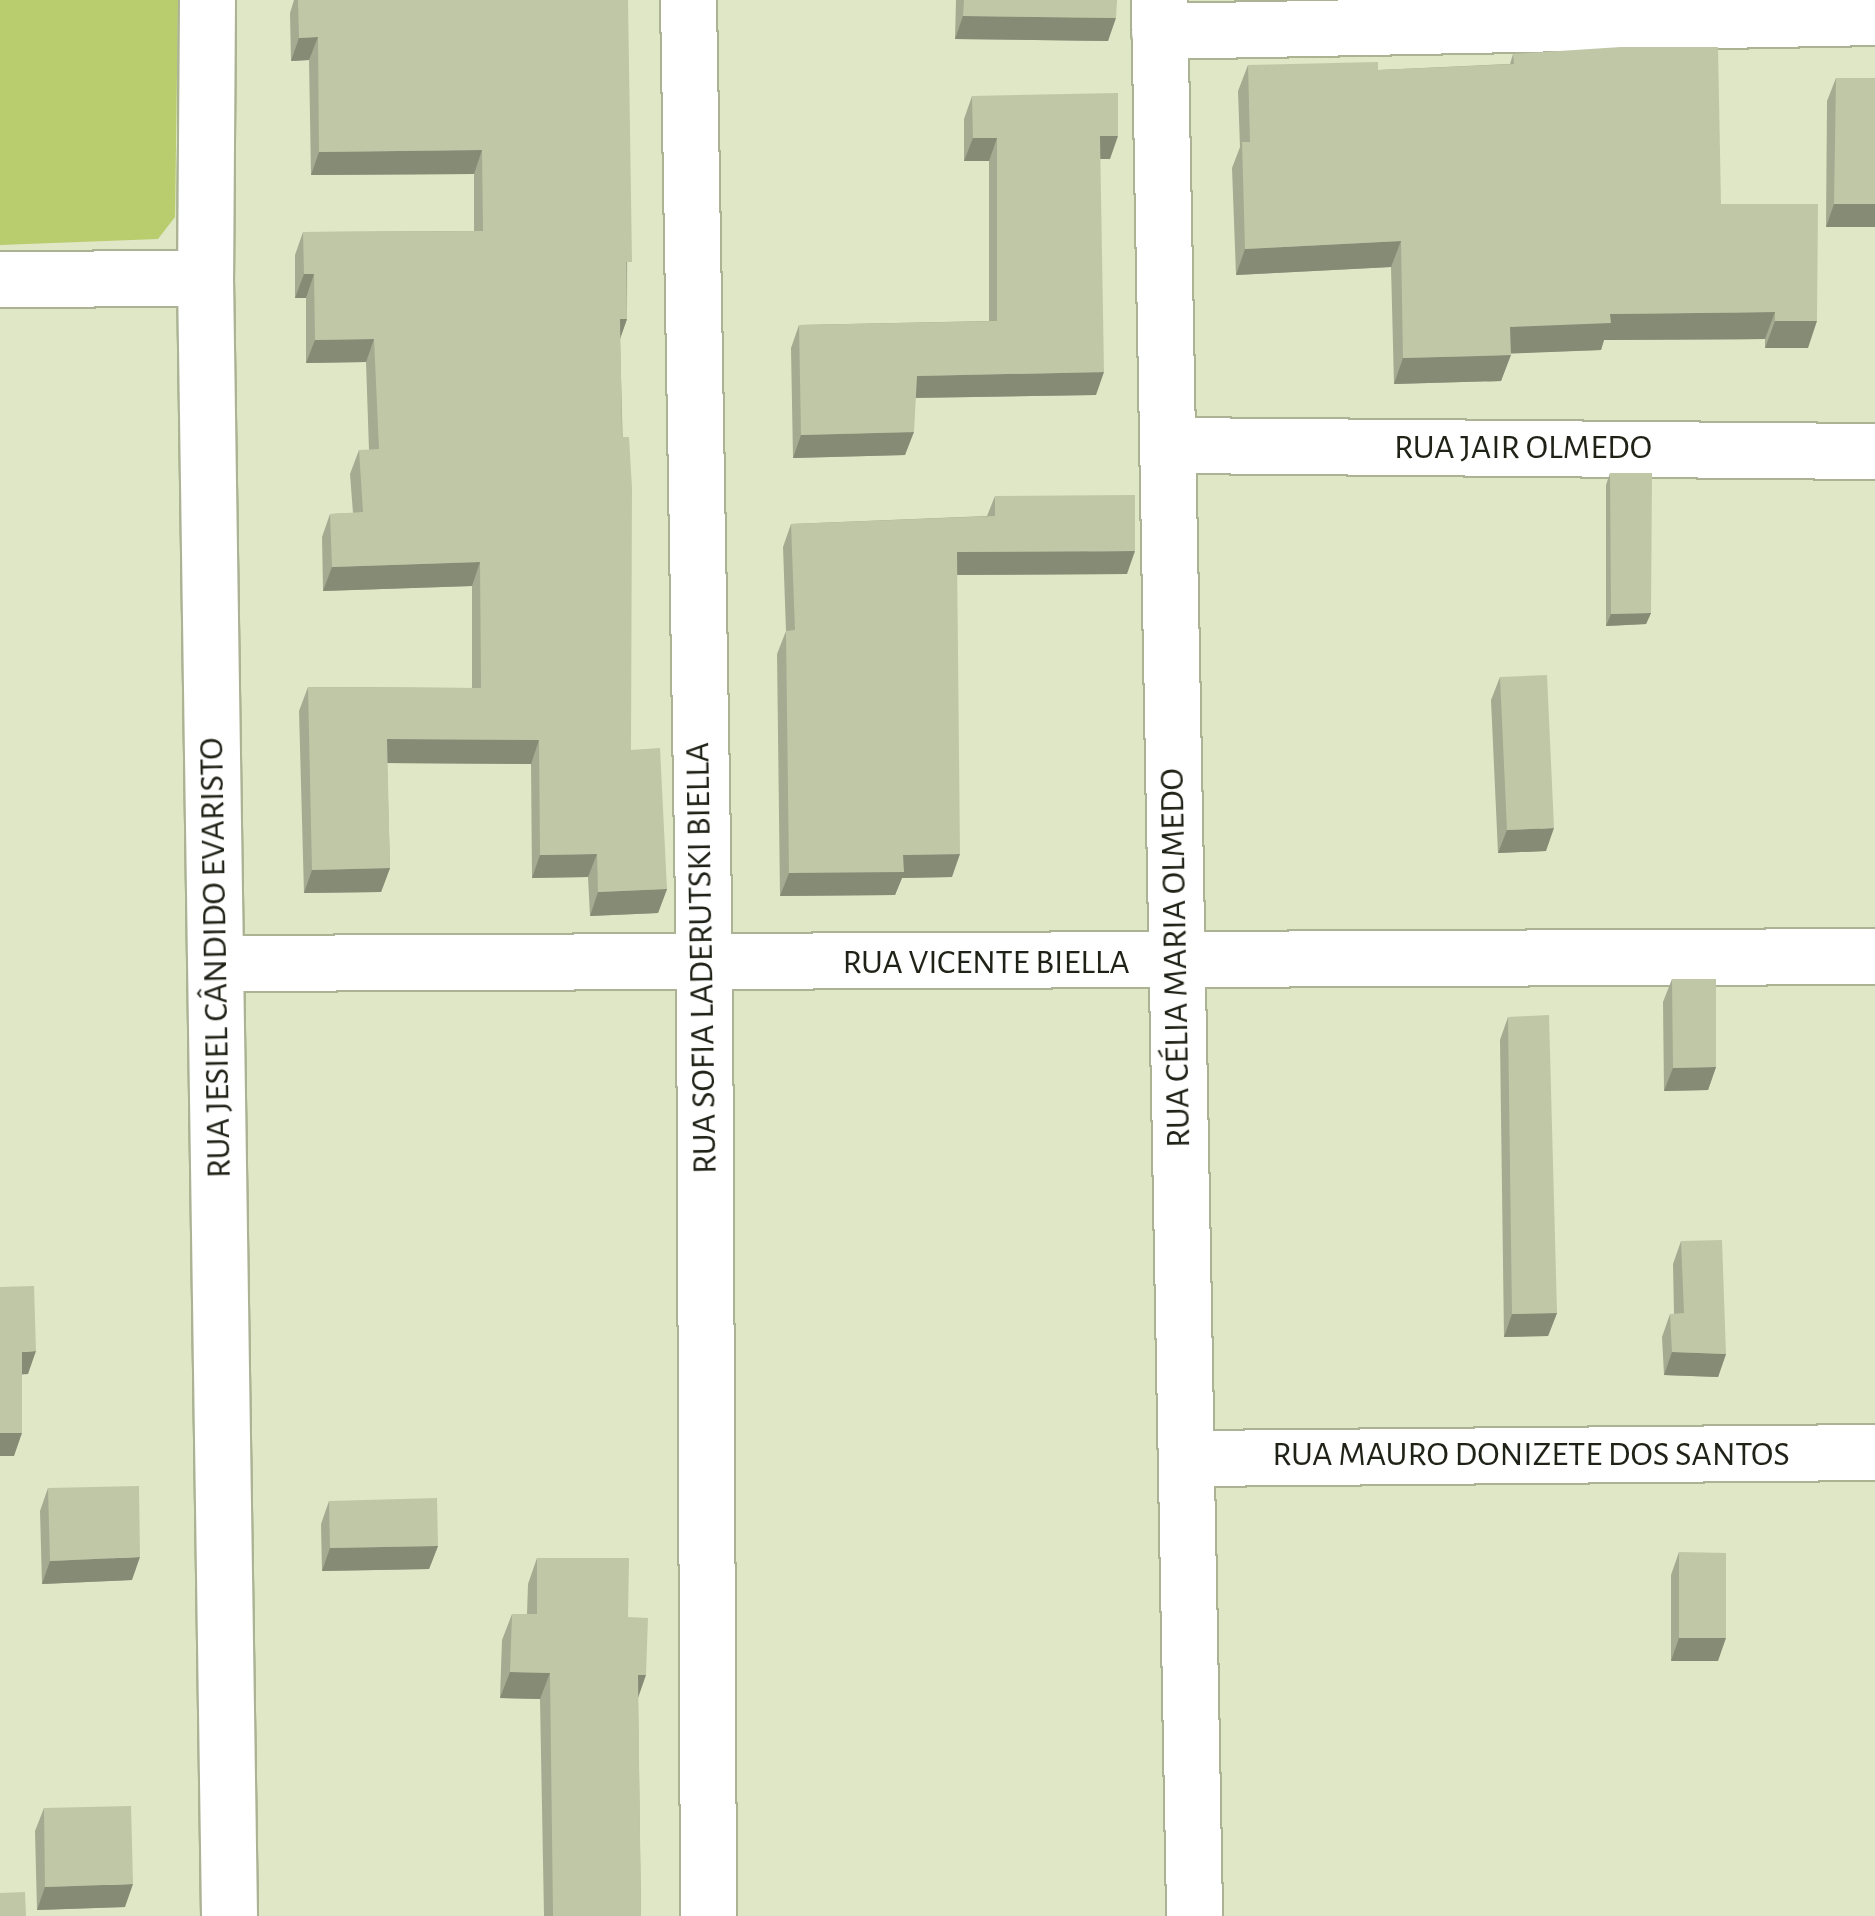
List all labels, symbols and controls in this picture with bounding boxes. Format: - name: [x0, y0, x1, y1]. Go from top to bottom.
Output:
- street label: RUA JAIR OLMEDO: [1394, 427, 1652, 469]
- street label: RUA JESIEL CÂNDIDO EVARISTO: [191, 737, 241, 1179]
- street label: RUA SOFIA LADERUTSKI BIELLA: [677, 742, 727, 1174]
- street label: RUA CÉLIA MARIA OLMEDO: [1152, 768, 1200, 1148]
- street label: RUA VICENTE BIELLA: [842, 942, 1130, 984]
- street label: RUA MAURO DONIZETE DOS SANTOS: [1272, 1434, 1790, 1476]

